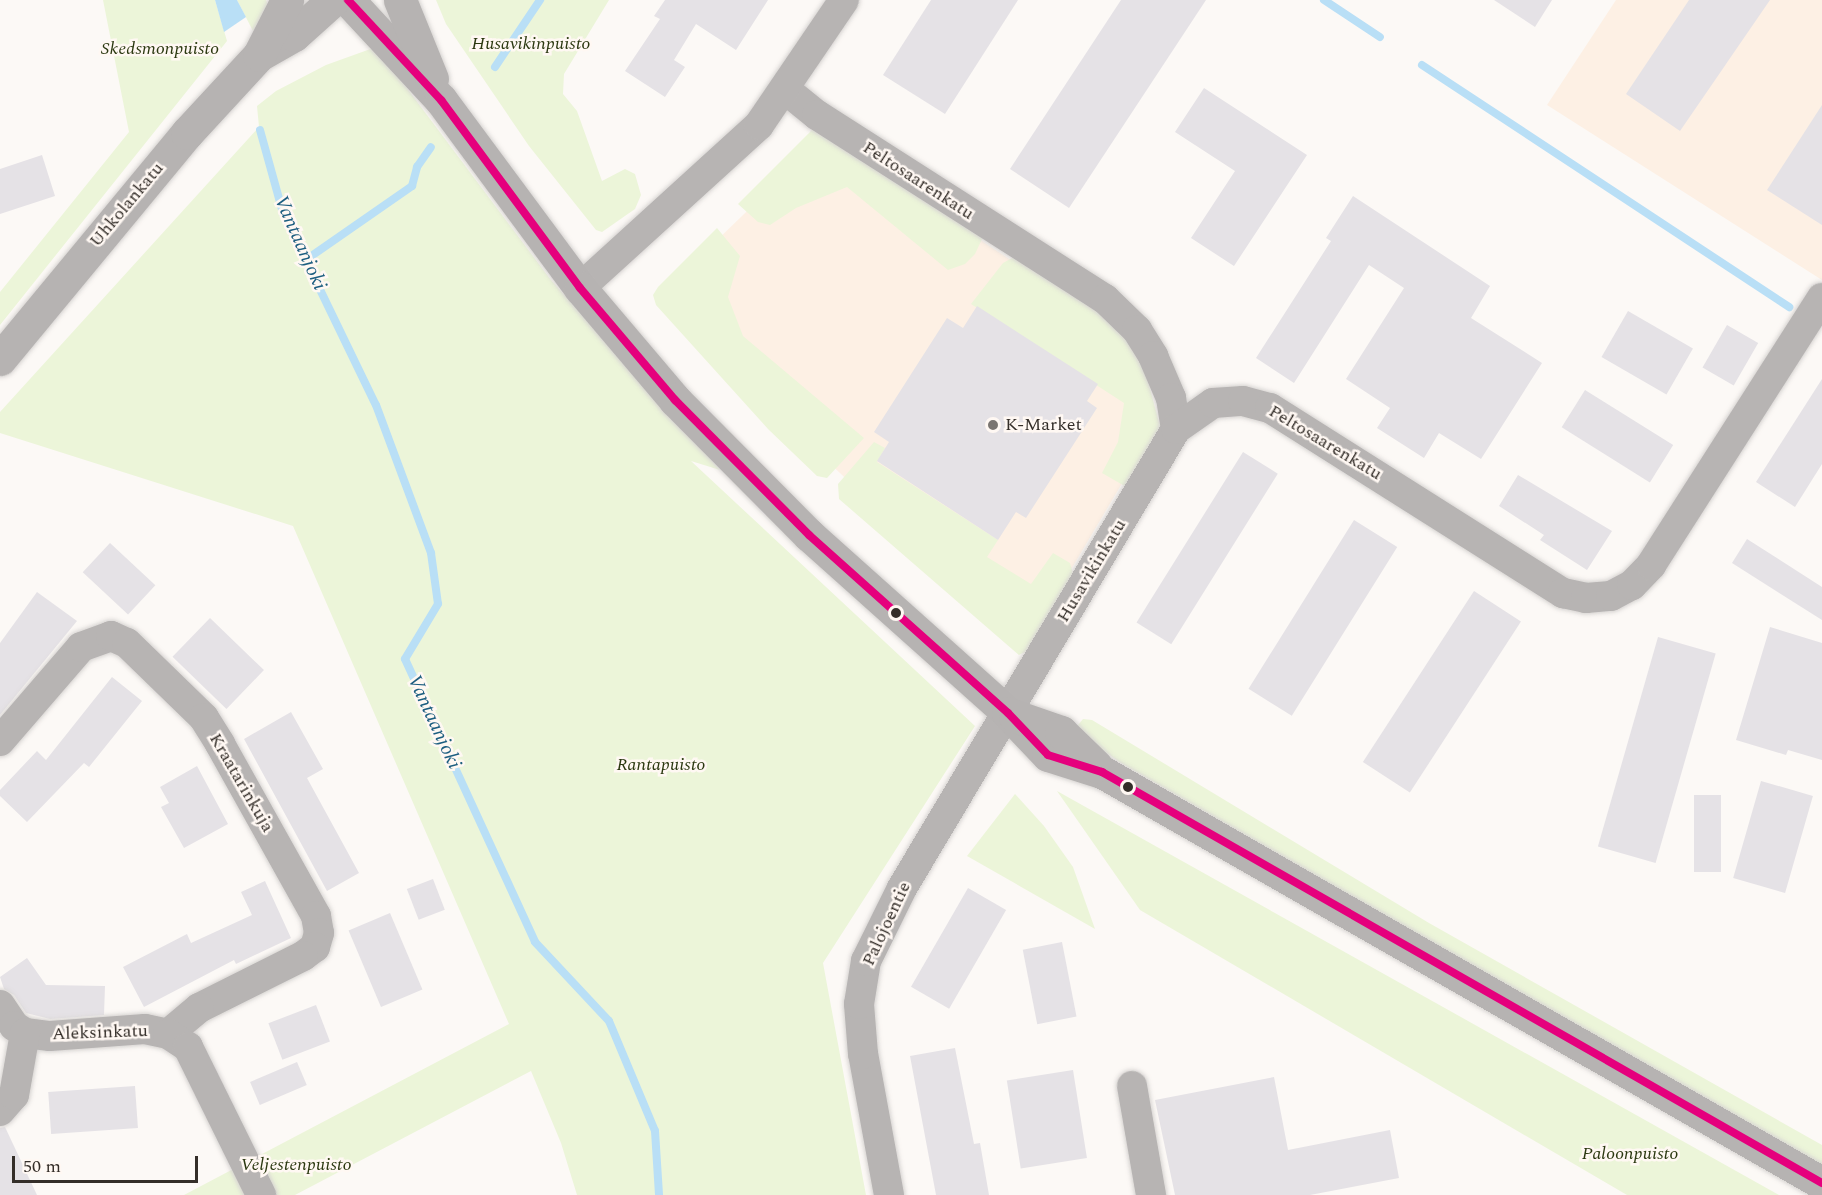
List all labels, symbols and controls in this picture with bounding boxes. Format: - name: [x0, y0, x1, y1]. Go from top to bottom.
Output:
- park label: Husavikinpuisto: [472, 33, 590, 55]
- park label: Skedsmonpuisto: [101, 38, 219, 60]
- street label: Peltosaarenkatu: [858, 137, 978, 225]
- street label: Uhkolankatu: [85, 158, 169, 252]
- water label: Vantaanjoki: [268, 192, 332, 294]
- street label: Peltosaarenkatu: [1265, 401, 1385, 485]
- place label: K-Market: [1005, 414, 1082, 436]
- marker: K-Market: [986, 418, 1000, 432]
- street label: Husavikinkatu: [1053, 516, 1131, 626]
- unlabelled marker: [890, 607, 902, 619]
- water label: Vantaanjoki: [402, 671, 466, 773]
- street label: Kraatarinkuja: [204, 730, 278, 836]
- park label: Rantapuisto: [616, 754, 706, 776]
- unlabelled marker: [1122, 781, 1134, 793]
- street label: Palojoentie: [858, 879, 916, 969]
- street label: Aleksinkatu: [52, 1021, 148, 1045]
- park label: Paloonpuisto: [1582, 1143, 1678, 1165]
- scale bar: [15, 1144, 201, 1182]
- text: 50 m: [23, 1153, 61, 1180]
- park label: Veljestenpuisto: [240, 1154, 352, 1176]

